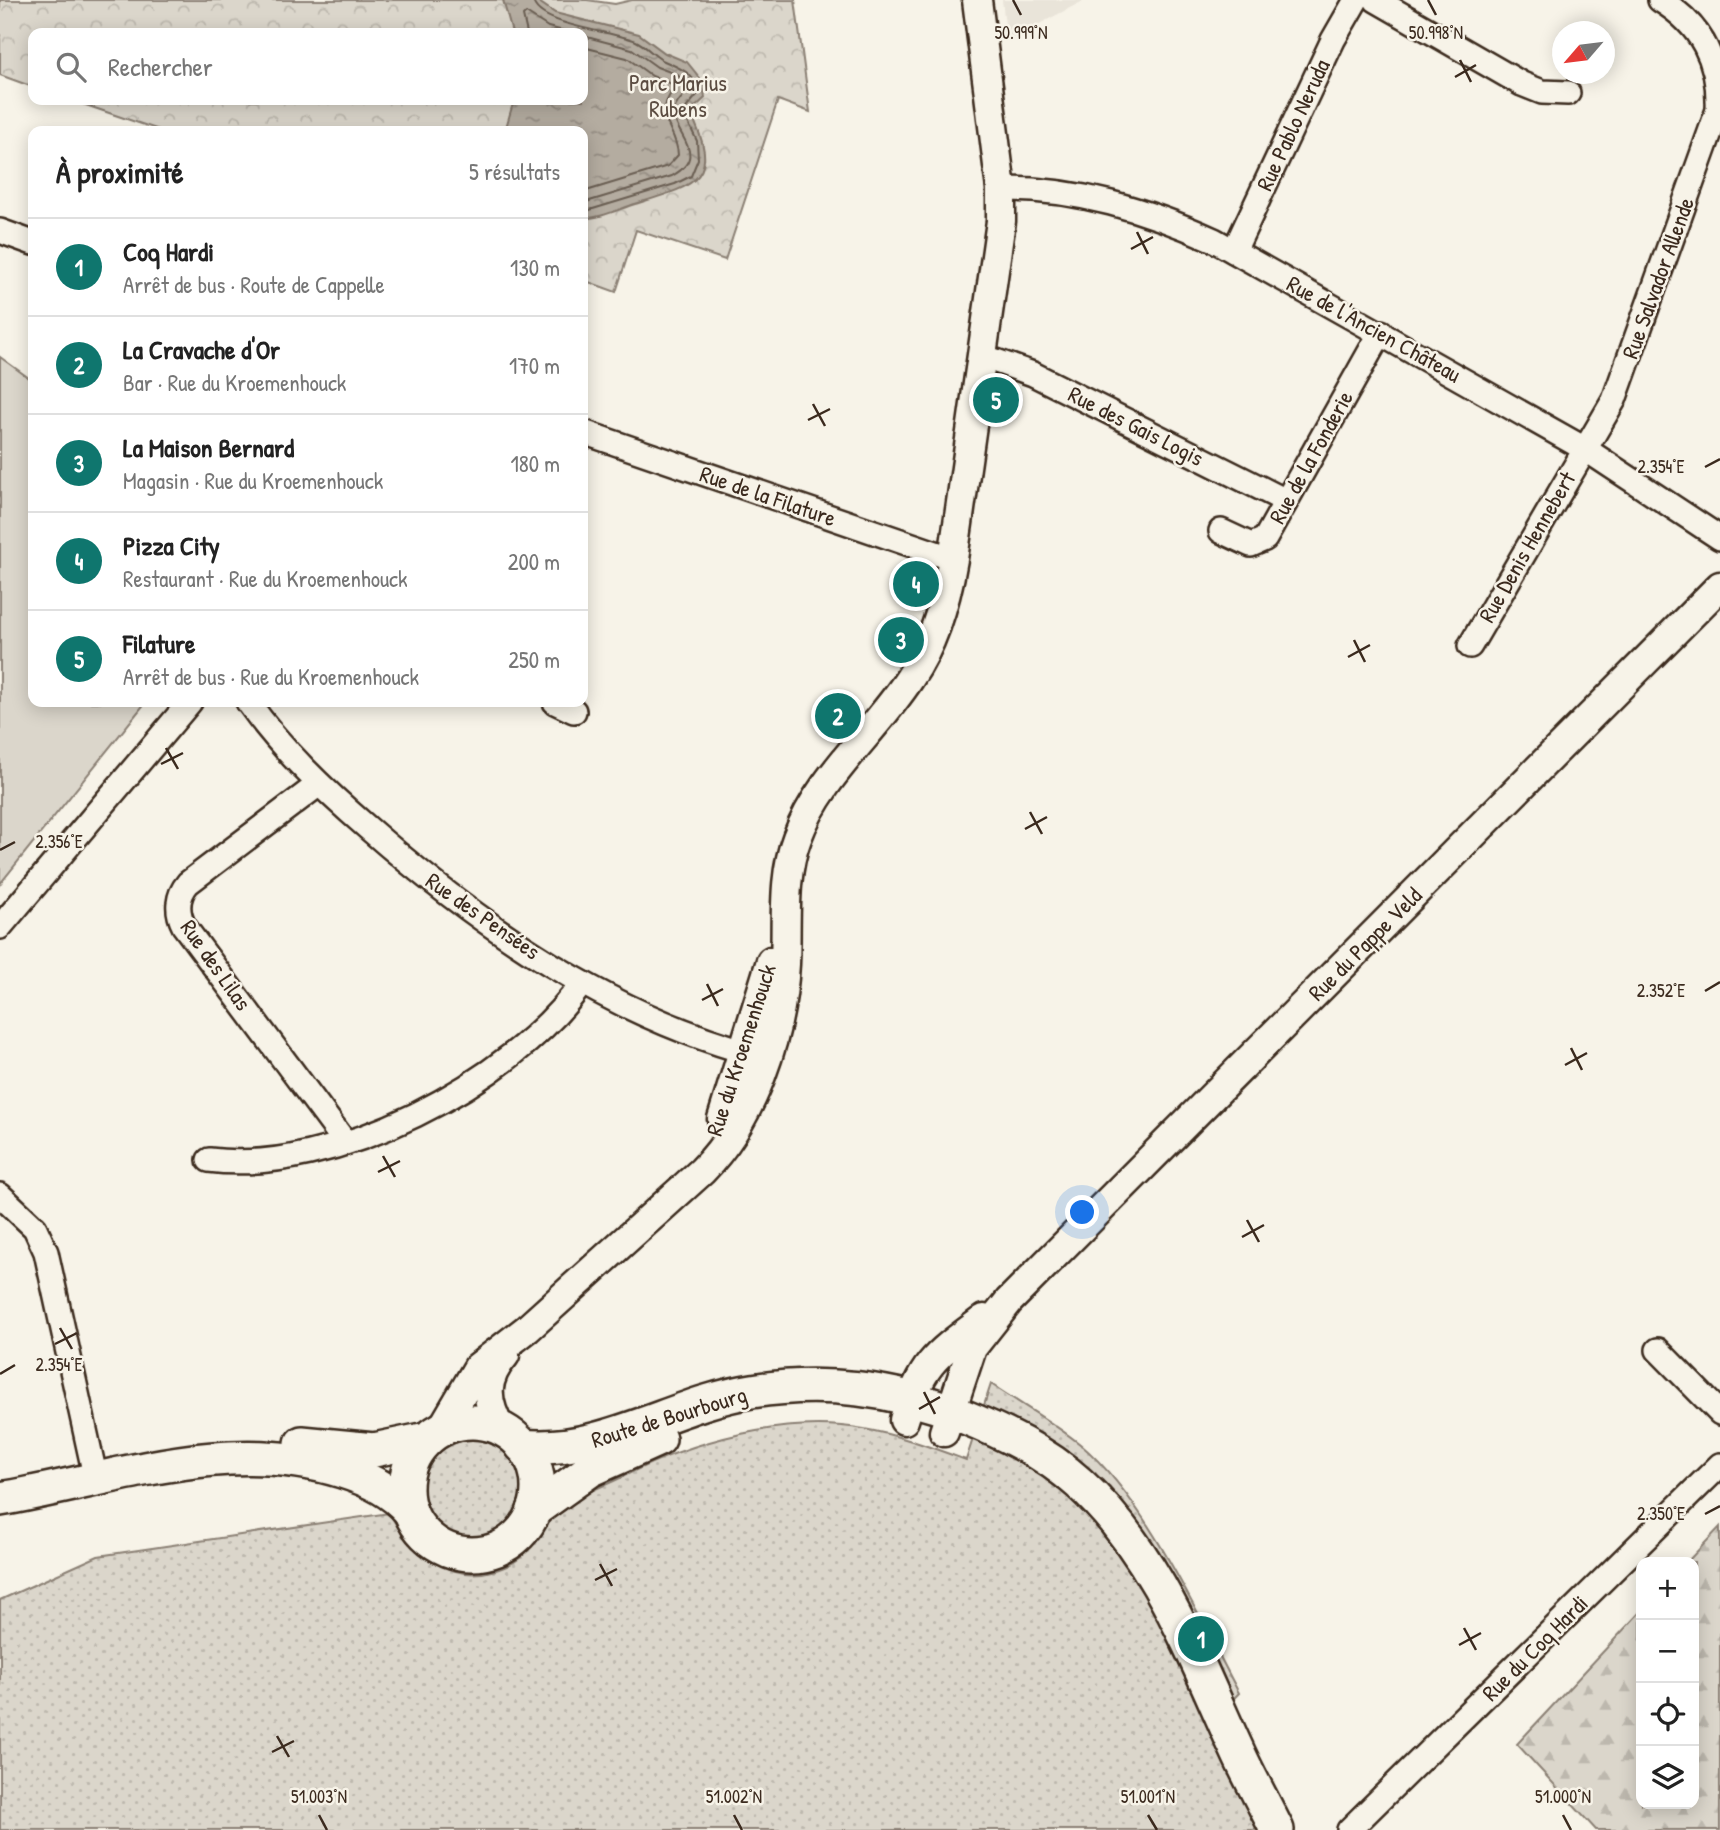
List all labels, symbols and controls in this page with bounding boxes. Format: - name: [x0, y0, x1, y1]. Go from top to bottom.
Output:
- text: 50.999°N: [994, 20, 1048, 45]
- text: 50.998°N: [1409, 20, 1463, 45]
- north arrow: [1552, 21, 1615, 84]
- search box: [28, 28, 588, 105]
- icon: search: [52, 48, 90, 86]
- text: Rechercher: [108, 49, 213, 84]
- street label: Rue Pablo Neruda: [1249, 54, 1337, 196]
- park label: Parc Marius Rubens: [629, 67, 727, 124]
- text: À proximité: [56, 152, 184, 192]
- text: 5 résultats: [469, 156, 560, 187]
- street label: Rue Salvador Allende: [1614, 193, 1701, 363]
- text: Coq Hardi: [123, 234, 214, 269]
- text: 1: [75, 252, 83, 283]
- text: 130 m: [510, 252, 560, 283]
- street label: Rue de l'Ancien Château: [1282, 268, 1467, 389]
- text: Arrêt de bus · Route de Cappelle: [123, 269, 385, 300]
- text: La Cravache d'Or: [123, 332, 280, 367]
- text: 2: [74, 350, 84, 381]
- text: 170 m: [509, 350, 560, 381]
- text: Bar · Rue du Kroemenhouck: [123, 367, 346, 398]
- pin: 5: [973, 374, 1019, 426]
- street label: Rue des Gais Logis: [1063, 378, 1209, 473]
- street label: Rue de la Fonderie: [1261, 385, 1360, 529]
- text: La Maison Bernard: [123, 430, 294, 465]
- text: 3: [74, 448, 84, 479]
- text: 180 m: [510, 448, 560, 479]
- text: 2.354°E: [1638, 454, 1684, 479]
- street label: Rue de la Filature: [696, 458, 840, 533]
- text: Magasin · Rue du Kroemenhouck: [123, 465, 383, 496]
- street label: Rue Denis Hennebert: [1471, 465, 1583, 628]
- text: Pizza City: [123, 528, 220, 563]
- text: 4: [75, 546, 83, 577]
- text: 200 m: [508, 546, 560, 577]
- pin: 4: [893, 558, 939, 610]
- text: Restaurant · Rue du Kroemenhouck: [123, 563, 408, 594]
- pin: 3: [878, 614, 924, 666]
- text: Filature: [123, 626, 195, 661]
- text: 5: [74, 644, 84, 675]
- text: 250 m: [508, 644, 560, 675]
- text: Arrêt de bus · Rue du Kroemenhouck: [123, 661, 419, 692]
- pin: 2: [815, 690, 861, 742]
- text: 2.356°E: [35, 829, 83, 854]
- street label: Rue des Pensées: [420, 865, 547, 967]
- street label: Rue du Pappe Veld: [1301, 880, 1428, 1007]
- street label: Rue des Lilas: [174, 913, 259, 1016]
- street label: Rue du Kroemenhouck: [698, 960, 783, 1140]
- text: 2.352°E: [1637, 978, 1685, 1003]
- your location: [1065, 1195, 1099, 1229]
- text: 2.354°E: [36, 1352, 82, 1377]
- street label: Route de Bourbourg: [587, 1378, 750, 1455]
- text: 2.350°E: [1637, 1501, 1685, 1526]
- map controls: [1636, 1557, 1699, 1809]
- button: +: [1636, 1557, 1699, 1620]
- street label: Rue du Coq Hardi: [1475, 1588, 1594, 1707]
- pin: 1: [1178, 1613, 1224, 1665]
- button: −: [1636, 1620, 1699, 1683]
- button: locate: [1636, 1683, 1699, 1746]
- button: layers: [1636, 1746, 1699, 1809]
- text: 51.003°N: [291, 1784, 347, 1809]
- text: 51.002°N: [706, 1784, 762, 1809]
- text: 51.001°N: [1121, 1784, 1175, 1809]
- text: 51.000°N: [1535, 1784, 1591, 1809]

